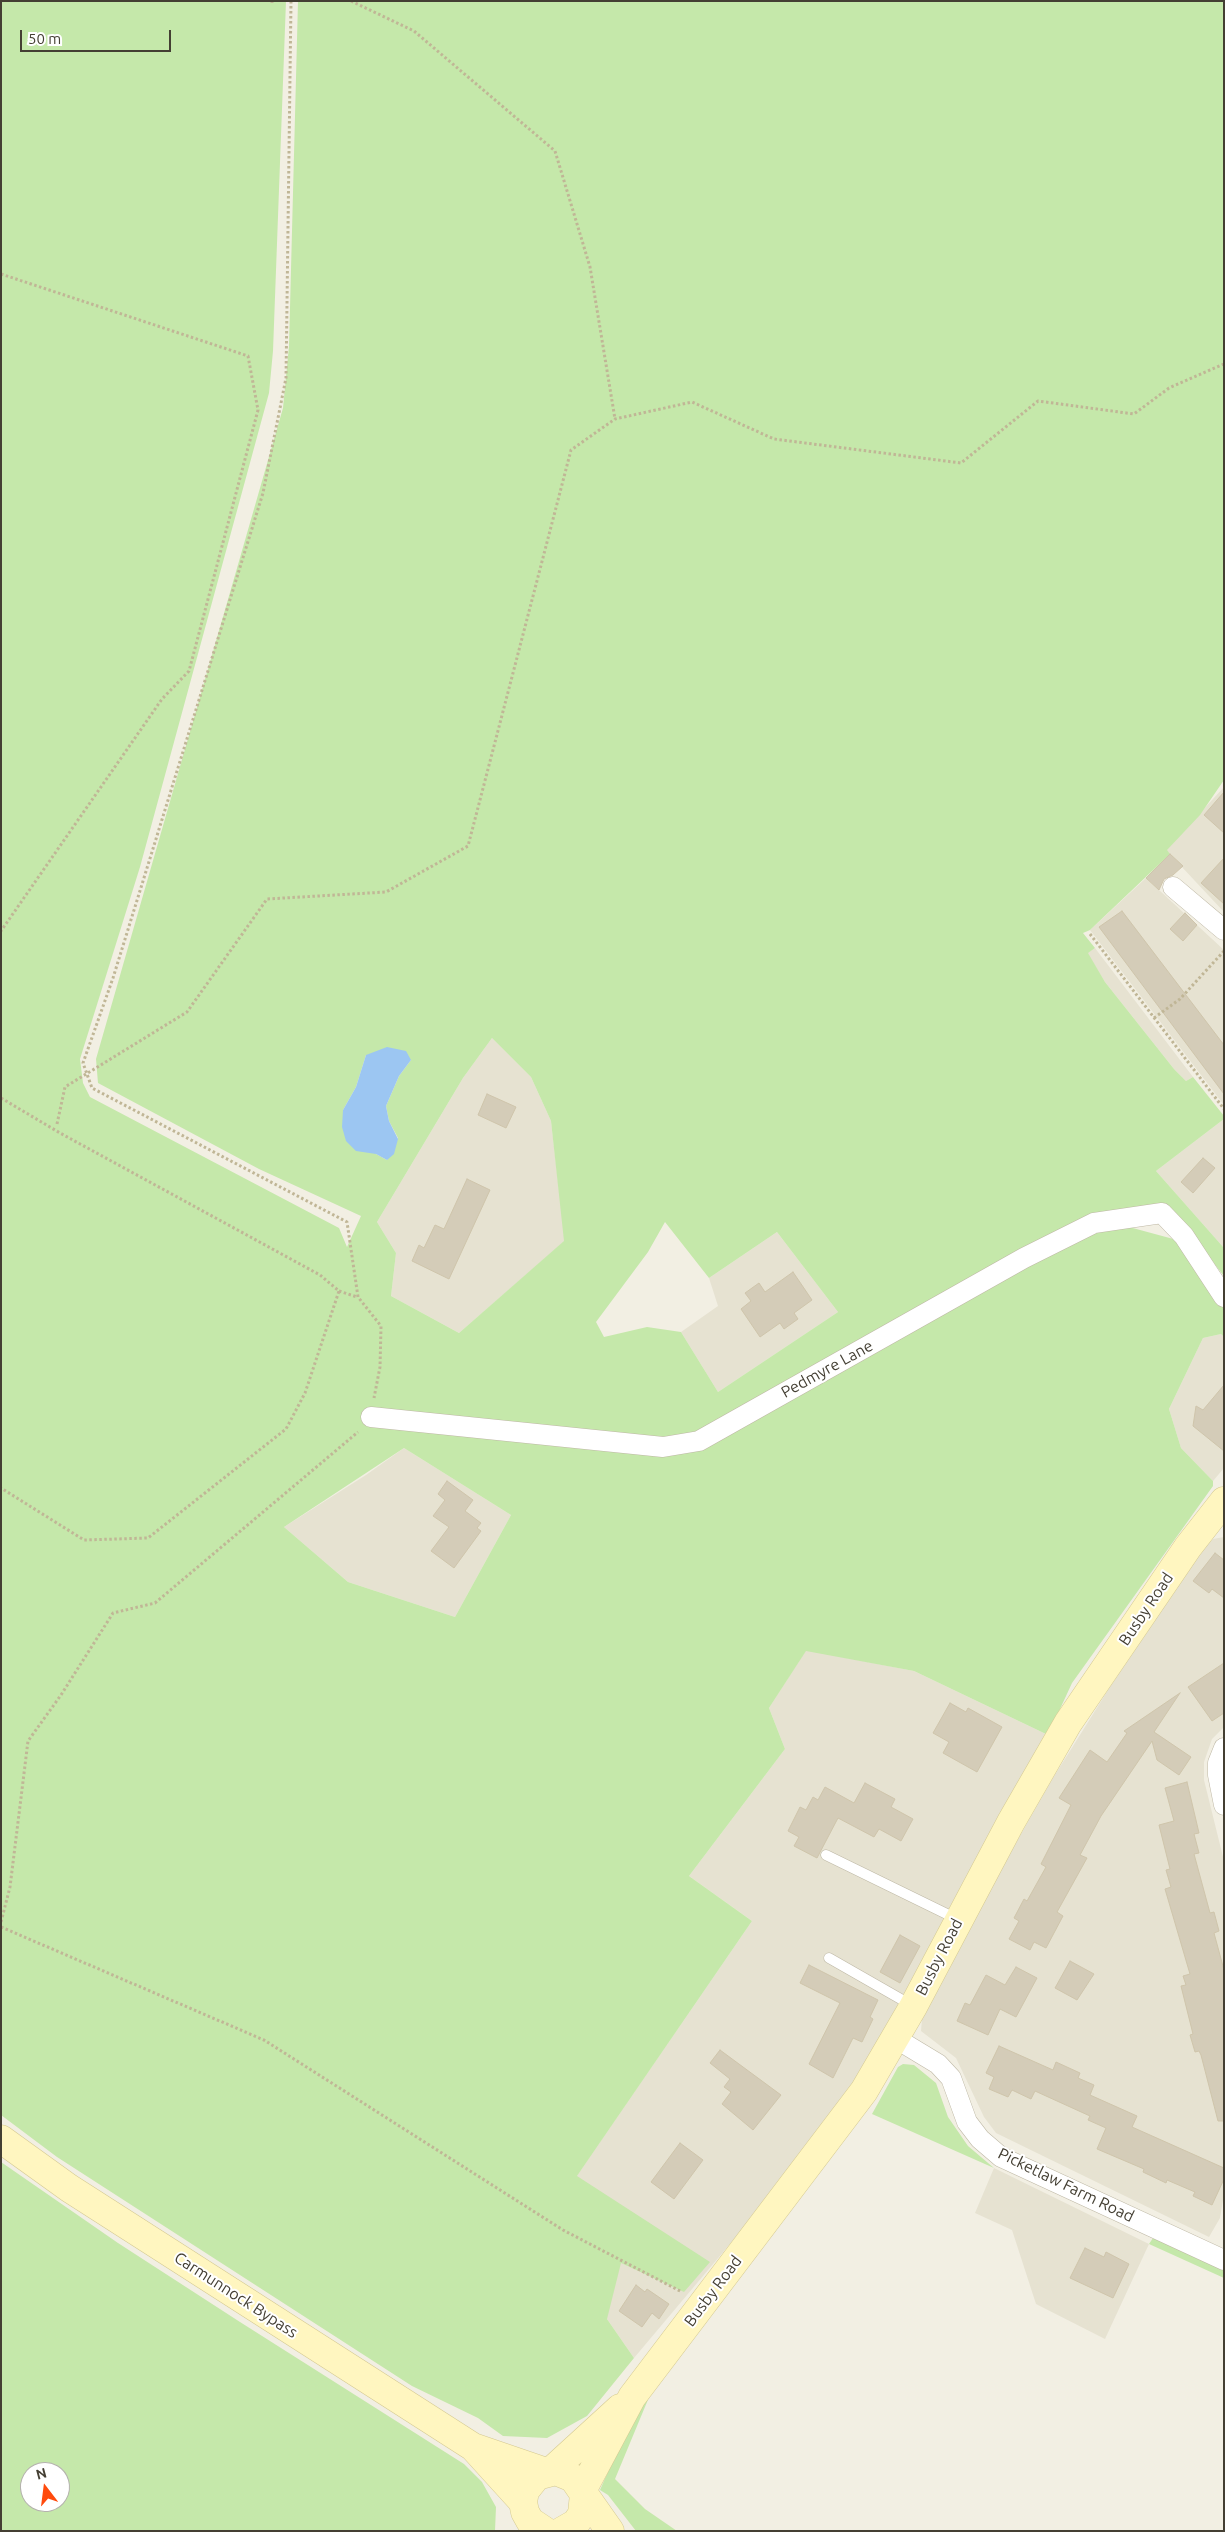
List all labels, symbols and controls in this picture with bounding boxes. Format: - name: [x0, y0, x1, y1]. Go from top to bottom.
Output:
- scale bar: [22, 20, 174, 52]
- text: 50 m: [28, 30, 61, 47]
- street label: Pedmyre Lane: [778, 1336, 876, 1402]
- street label: Busby Road: [1115, 1569, 1177, 1649]
- street label: Busby Road: [911, 1915, 967, 1999]
- street label: Picketlaw Farm Road: [995, 2144, 1137, 2226]
- street label: Carmunnock Bypass: [171, 2248, 301, 2342]
- street label: Busby Road: [680, 2252, 746, 2330]
- north arrow: [20, 2462, 70, 2512]
- text: N: [34, 2464, 48, 2483]

